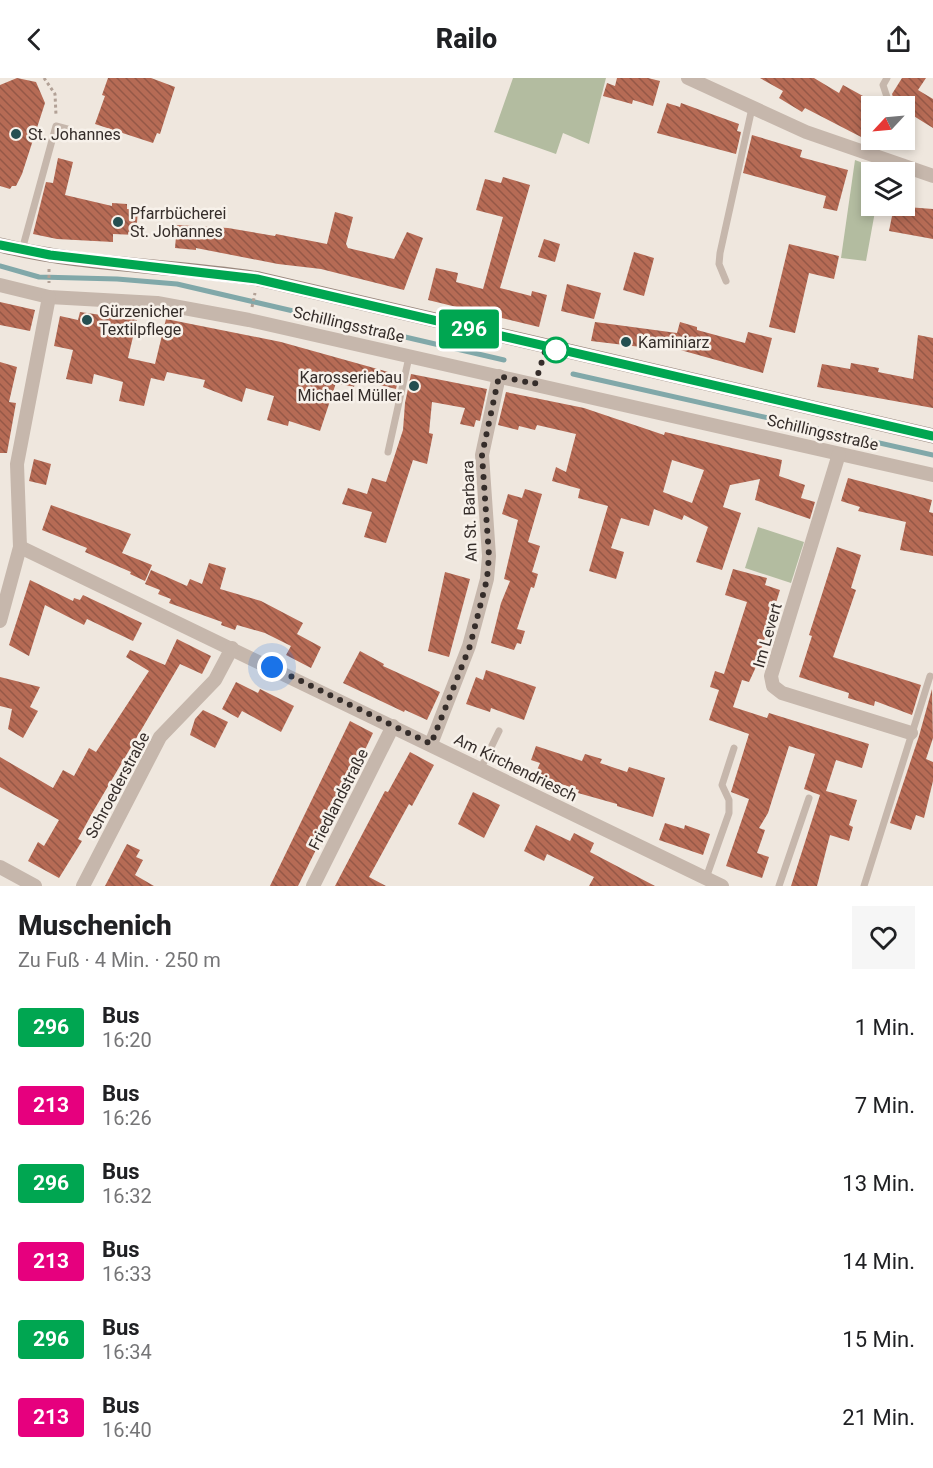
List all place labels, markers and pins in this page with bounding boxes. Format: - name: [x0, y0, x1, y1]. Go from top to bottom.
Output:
- place label: St. Johannes: [28, 125, 121, 144]
- marker: St. Johannes: [9, 127, 23, 141]
- place label: Pfarrbücherei St. Johannes: [130, 204, 226, 241]
- marker: Pfarrbücherei St. Johannes: [111, 215, 125, 229]
- place label: Gürzenicher Textilpflege: [99, 302, 185, 339]
- marker: Gürzenicher Textilpflege: [80, 313, 94, 327]
- place label: Kaminiarz: [638, 333, 710, 352]
- marker: Kaminiarz: [619, 335, 633, 349]
- unlabelled marker: [543, 337, 569, 363]
- place label: Karosseriebau Michael Müller: [297, 368, 403, 405]
- marker: Karosseriebau Michael Müller: [407, 379, 421, 393]

